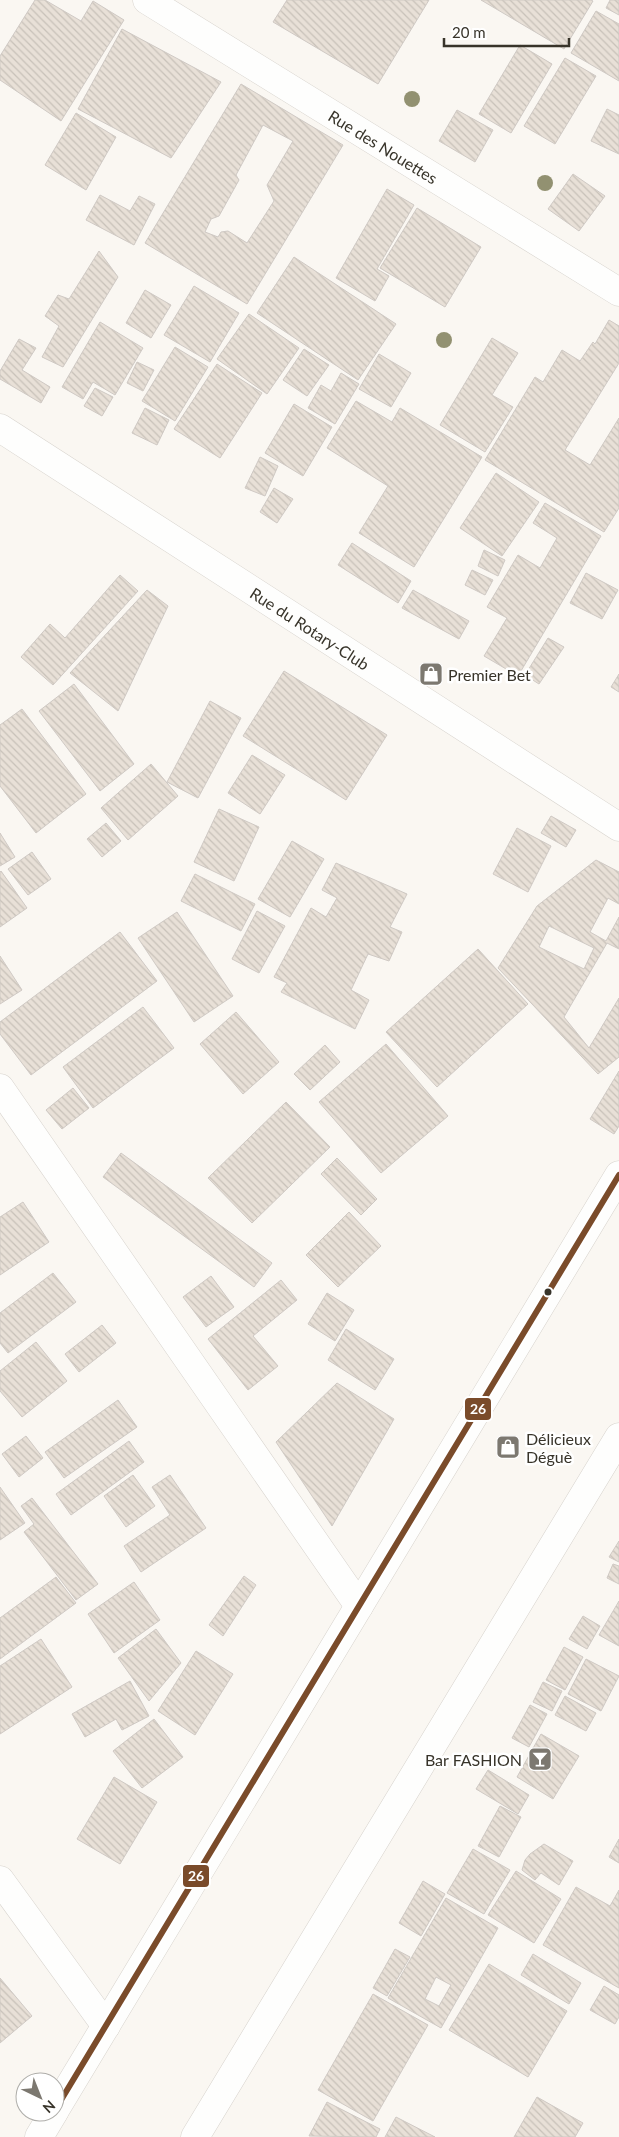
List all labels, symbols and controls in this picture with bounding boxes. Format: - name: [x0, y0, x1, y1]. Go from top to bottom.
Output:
- scale bar: [444, 15, 569, 47]
- text: 20 m: [452, 23, 486, 41]
- street label: Rue des Nouettes: [326, 105, 441, 187]
- street label: Rue du Rotary-Club: [247, 583, 373, 673]
- shop icon: Premier Bet: [418, 661, 444, 687]
- place label: Premier Bet: [448, 665, 531, 684]
- unlabelled marker: [543, 1287, 553, 1297]
- line badge: 26: [464, 1397, 492, 1421]
- text: 26: [470, 1400, 486, 1417]
- place label: Délicieux Déguè: [526, 1429, 591, 1466]
- shop icon: Délicieux Déguè: [495, 1434, 521, 1460]
- bar icon: Bar FASHION: [527, 1746, 553, 1772]
- place label: Bar FASHION: [425, 1750, 522, 1769]
- line badge: 26: [182, 1864, 210, 1888]
- text: 26: [188, 1867, 204, 1884]
- north arrow: [15, 2072, 65, 2122]
- text: N: [39, 2097, 59, 2117]

